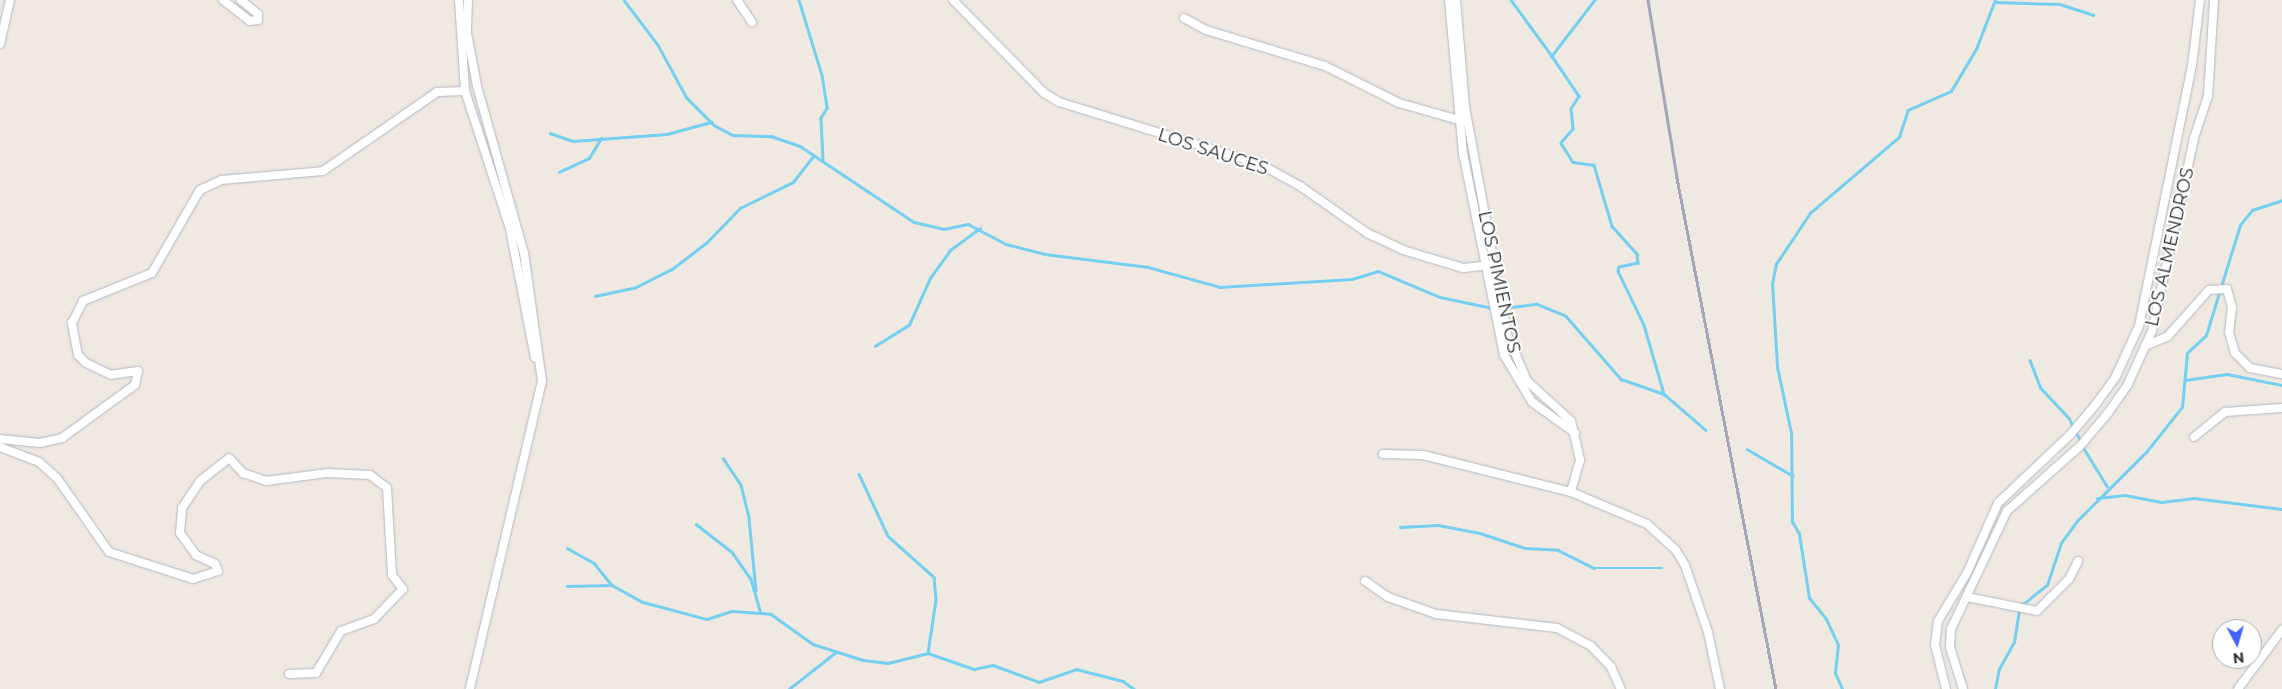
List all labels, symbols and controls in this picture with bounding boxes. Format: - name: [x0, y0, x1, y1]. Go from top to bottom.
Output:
- street label: LOS SAUCES: [1155, 124, 1271, 180]
- street label: LOS ALMENDROS: [2141, 165, 2199, 329]
- street label: LOS PIMIENTOS: [1473, 209, 1525, 355]
- north arrow: [2212, 619, 2262, 669]
- text: N: [2232, 648, 2245, 667]

